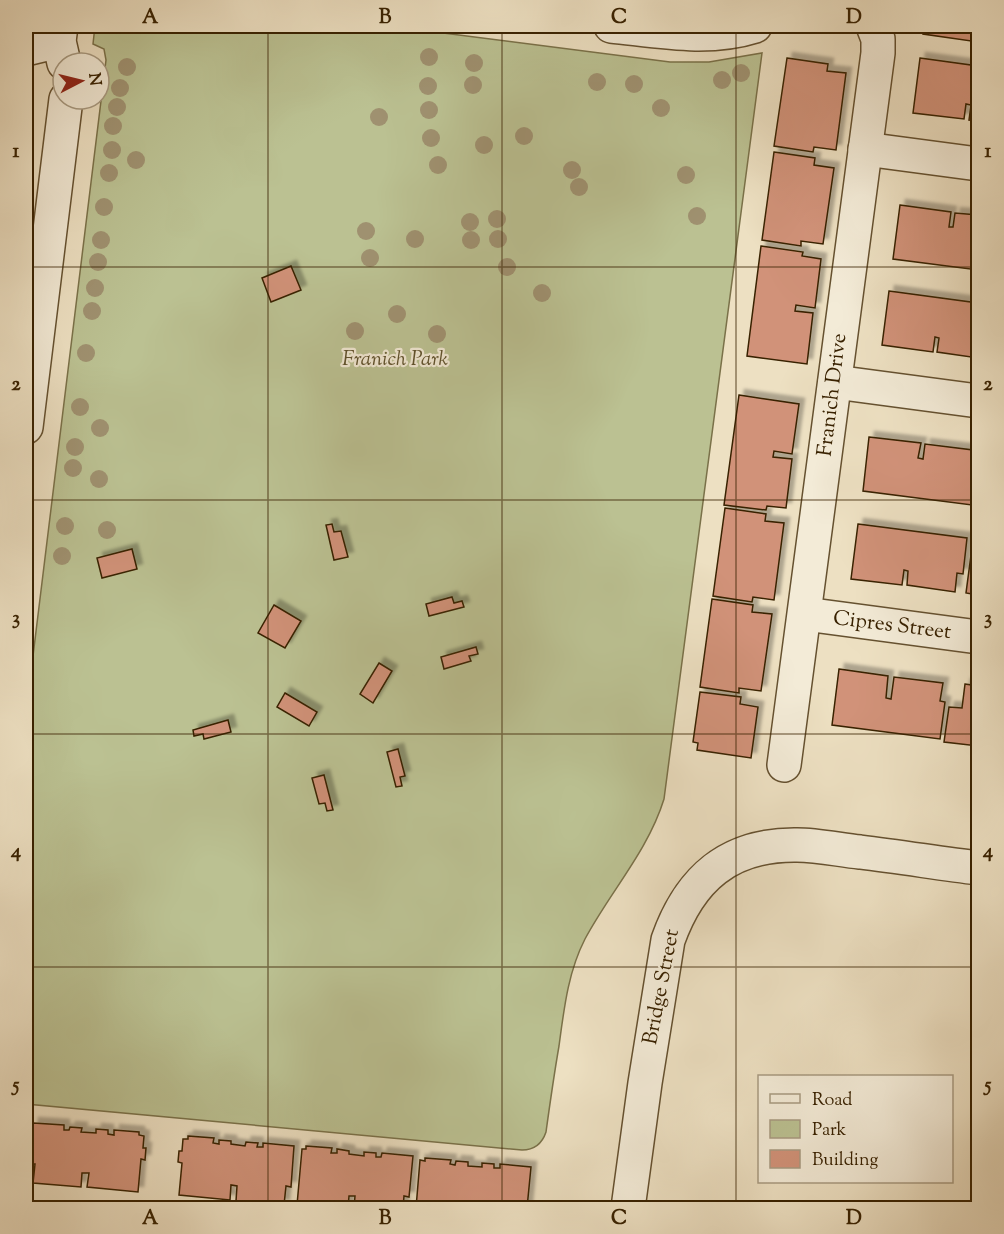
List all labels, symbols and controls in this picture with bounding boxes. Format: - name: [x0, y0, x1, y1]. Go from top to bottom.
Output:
- text: A: [142, 4, 159, 33]
- text: B: [379, 4, 392, 33]
- text: C: [611, 4, 627, 33]
- text: D: [846, 4, 862, 33]
- north arrow: [51, 51, 111, 111]
- text: N: [81, 72, 106, 87]
- text: 1: [13, 138, 20, 167]
- text: 1: [985, 138, 992, 167]
- street label: Franich Drive: [811, 332, 855, 458]
- park label: Franich Park: [342, 345, 448, 375]
- text: 2: [11, 371, 21, 400]
- text: 2: [983, 371, 993, 400]
- street label: Cipres Street: [831, 604, 953, 648]
- text: 3: [12, 605, 20, 634]
- text: 3: [984, 605, 992, 634]
- text: 4: [10, 838, 21, 867]
- text: 4: [982, 838, 993, 867]
- street label: Bridge Street: [636, 927, 688, 1047]
- text: 5: [11, 1072, 20, 1101]
- text: 5: [983, 1072, 992, 1101]
- legend: [758, 1075, 953, 1183]
- text: Road: [812, 1088, 852, 1114]
- text: Park: [812, 1118, 847, 1144]
- text: Building: [812, 1148, 878, 1174]
- text: A: [142, 1205, 159, 1234]
- text: B: [379, 1205, 392, 1234]
- text: C: [611, 1205, 627, 1234]
- text: D: [846, 1205, 862, 1234]

